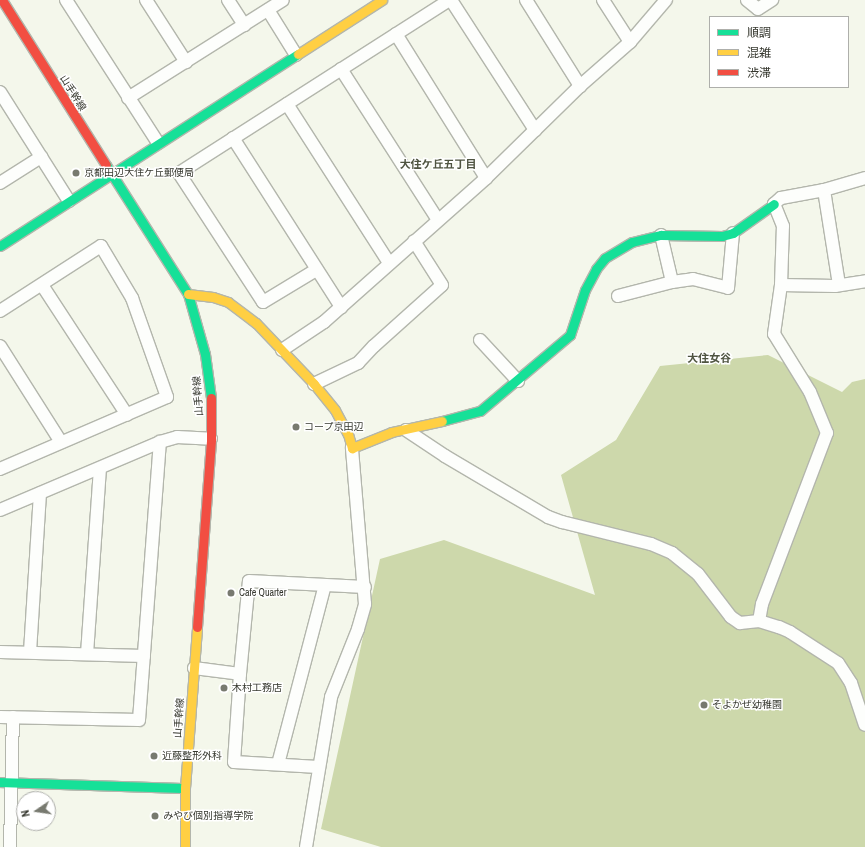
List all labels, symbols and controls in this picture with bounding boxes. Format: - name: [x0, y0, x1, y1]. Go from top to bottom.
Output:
- legend: [709, 16, 849, 88]
- text: 順調: [747, 25, 771, 41]
- text: 混雑: [747, 45, 771, 61]
- text: 渋滞: [747, 65, 771, 81]
- street label: 山手幹線: [57, 73, 89, 113]
- district label: 大住ケ丘五丁目: [400, 157, 476, 171]
- place label: 京都田辺大住ケ丘郵便局: [84, 167, 194, 179]
- marker: 京都田辺大住ケ丘郵便局: [71, 168, 81, 178]
- district label: 大住女谷: [687, 351, 731, 365]
- street label: 山手幹線: [191, 376, 205, 416]
- place label: コープ京田辺: [304, 421, 364, 433]
- marker: コープ京田辺: [291, 422, 301, 432]
- place label: Cafe Quarter: [239, 587, 286, 599]
- marker: Cafe Quarter: [226, 588, 236, 598]
- place label: 木村工務店: [232, 682, 282, 694]
- marker: 木村工務店: [219, 683, 229, 693]
- street label: 山手幹線: [172, 698, 186, 738]
- place label: そよかぜ幼稚園: [712, 699, 782, 711]
- marker: そよかぜ幼稚園: [699, 700, 709, 710]
- place label: 近藤整形外科: [162, 750, 222, 762]
- marker: 近藤整形外科: [149, 751, 159, 761]
- north arrow: [16, 791, 56, 831]
- text: N: [18, 809, 33, 818]
- place label: みやび個別指導学院: [163, 810, 253, 822]
- marker: みやび個別指導学院: [150, 811, 160, 821]

